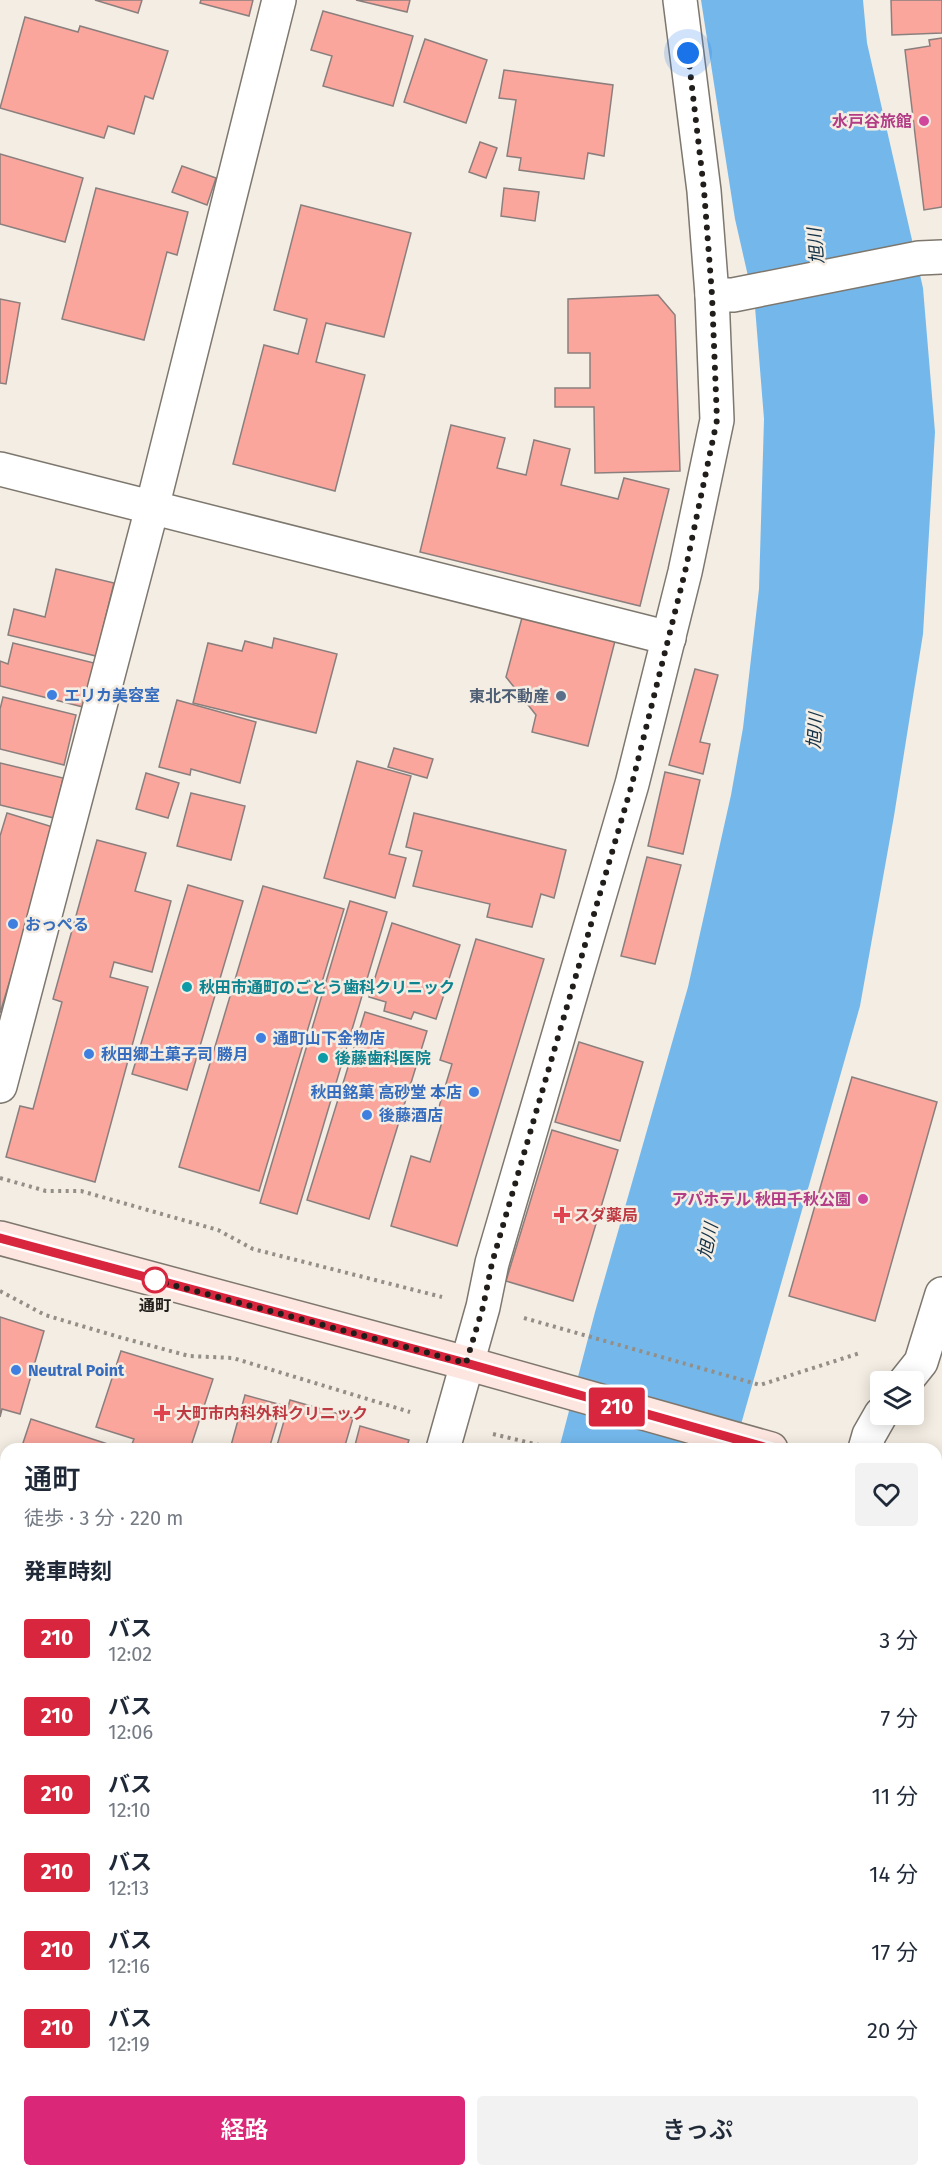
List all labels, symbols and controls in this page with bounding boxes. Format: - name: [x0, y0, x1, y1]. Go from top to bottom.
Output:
- your location: [673, 38, 703, 68]
- place label: 水戸谷旅館: [832, 112, 912, 131]
- marker: 水戸谷旅館: [917, 114, 931, 128]
- water label: 旭川: [803, 225, 829, 265]
- place label: エリカ美容室: [64, 686, 160, 705]
- place label: 東北不動産: [469, 687, 549, 706]
- marker: エリカ美容室: [45, 688, 59, 702]
- marker: 東北不動産: [554, 689, 568, 703]
- water label: 旭川: [803, 710, 827, 750]
- place label: おっぺる: [25, 915, 89, 934]
- marker: おっぺる: [6, 917, 20, 931]
- place label: 秋田市通町のごとう歯科クリニック: [199, 978, 455, 997]
- marker: 秋田市通町のごとう歯科クリニック: [180, 980, 194, 994]
- place label: 通町山下金物店: [273, 1029, 385, 1048]
- marker: 通町山下金物店: [254, 1031, 268, 1045]
- place label: 秋田郷土菓子司 勝月: [101, 1045, 249, 1064]
- marker: 秋田郷土菓子司 勝月: [82, 1047, 96, 1061]
- place label: 後藤歯科医院: [335, 1049, 431, 1068]
- marker: 後藤歯科医院: [316, 1051, 330, 1065]
- place label: 秋田銘菓 高砂堂 本店: [310, 1083, 462, 1102]
- marker: 秋田銘菓 高砂堂 本店: [467, 1085, 481, 1099]
- place label: 後藤酒店: [379, 1106, 443, 1125]
- marker: 後藤酒店: [360, 1108, 374, 1122]
- place label: アパホテル 秋田千秋公園: [672, 1190, 851, 1209]
- marker: アパホテル 秋田千秋公園: [856, 1192, 870, 1206]
- place label: スダ薬局: [574, 1206, 638, 1225]
- marker: スダ薬局: [555, 1208, 569, 1222]
- water label: 旭川: [693, 1219, 723, 1261]
- marker: 通町: [142, 1267, 168, 1293]
- place label: 通町: [139, 1296, 171, 1315]
- place label: Neutral Point: [28, 1361, 125, 1380]
- marker: Neutral Point: [9, 1363, 23, 1377]
- map controls: [870, 1371, 924, 1425]
- button: layers: [870, 1371, 924, 1425]
- line badge: 210: [582, 1388, 652, 1426]
- text: 210: [601, 1394, 633, 1420]
- marker: 大町市内科外科クリニック: [153, 1404, 171, 1422]
- place label: 大町市内科外科クリニック: [176, 1404, 368, 1423]
- text: 通町: [24, 1463, 80, 1496]
- button: heart: [855, 1463, 918, 1526]
- text: 徒歩 · 3 分 · 220 m: [24, 1506, 183, 1530]
- text: 発車時刻: [24, 1558, 112, 1585]
- text: バス: [108, 1615, 152, 1642]
- text: 210: [41, 1625, 73, 1651]
- text: 3 分: [879, 1627, 918, 1654]
- text: 12:02: [108, 1642, 152, 1666]
- text: バス: [108, 1693, 152, 1720]
- text: 210: [41, 1703, 73, 1729]
- text: 7 分: [880, 1705, 918, 1732]
- text: 12:06: [108, 1720, 153, 1744]
- text: バス: [108, 1771, 152, 1798]
- text: 210: [41, 1781, 73, 1807]
- text: 11 分: [871, 1783, 918, 1810]
- text: 12:10: [108, 1798, 150, 1822]
- text: バス: [108, 1849, 152, 1876]
- text: 210: [41, 1859, 73, 1885]
- text: 14 分: [869, 1861, 918, 1888]
- text: 12:13: [108, 1876, 149, 1900]
- text: バス: [108, 1927, 152, 1954]
- text: 210: [41, 1937, 73, 1963]
- text: 17 分: [871, 1939, 918, 1966]
- text: 12:16: [108, 1954, 150, 1978]
- text: バス: [108, 2005, 152, 2032]
- text: 210: [41, 2015, 73, 2041]
- text: 20 分: [867, 2017, 918, 2044]
- text: 12:19: [108, 2032, 150, 2056]
- button: 経路: [24, 2096, 465, 2165]
- button: きっぷ: [477, 2096, 918, 2165]

